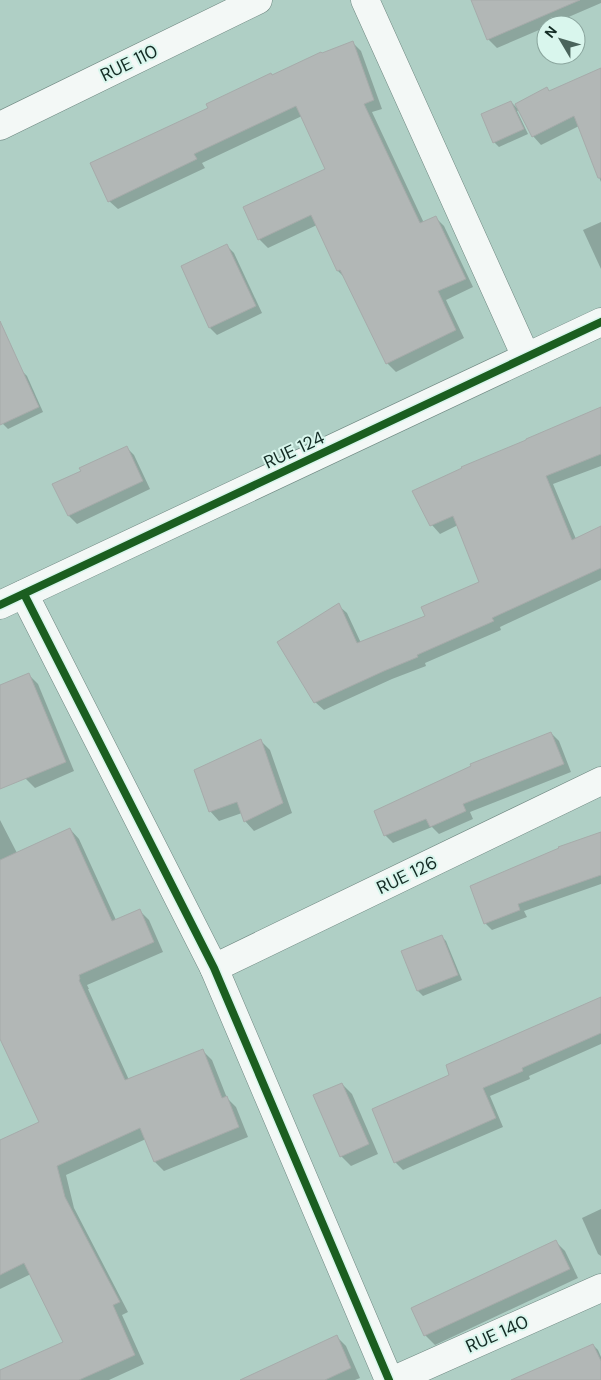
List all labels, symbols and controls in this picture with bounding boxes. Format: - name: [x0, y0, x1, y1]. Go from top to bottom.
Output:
- north arrow: [536, 15, 586, 65]
- text: N: [541, 22, 561, 42]
- street label: RUE 110: [96, 39, 162, 87]
- street label: RUE 124: [260, 426, 328, 474]
- street label: RUE 126: [373, 850, 441, 900]
- street label: RUE 140: [462, 1310, 532, 1358]

